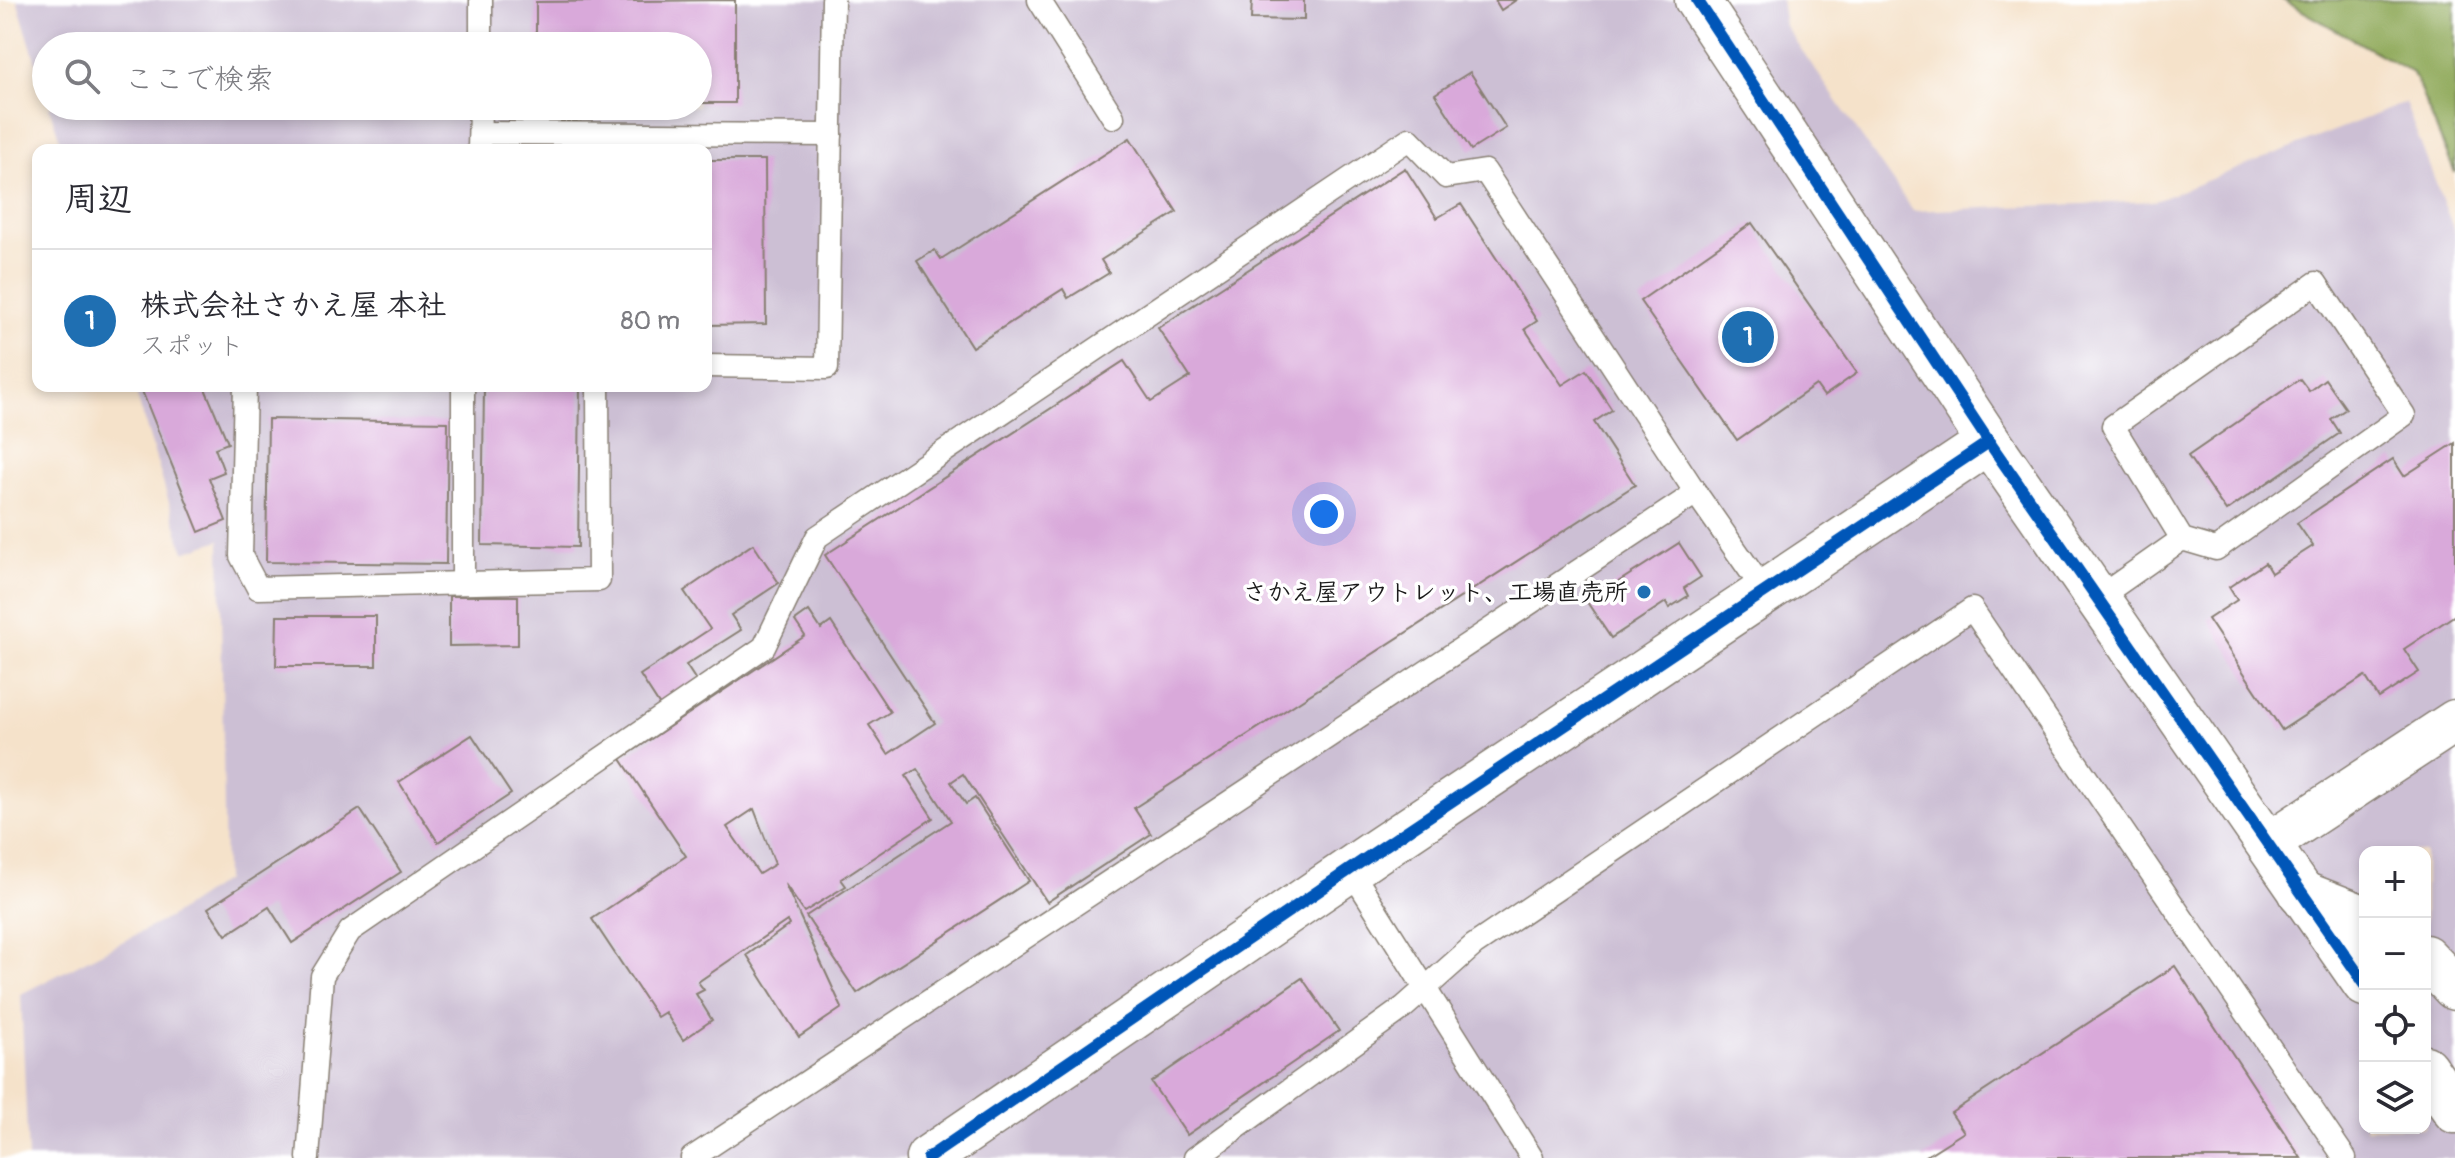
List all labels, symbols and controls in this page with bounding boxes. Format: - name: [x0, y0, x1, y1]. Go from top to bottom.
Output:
- search box: [32, 32, 712, 120]
- icon: search: [60, 54, 104, 98]
- text: ここで検索: [124, 61, 274, 98]
- text: 周辺: [64, 178, 132, 221]
- text: 株式会社さかえ屋 本社: [140, 287, 447, 324]
- text: 1: [85, 305, 95, 337]
- text: 80 m: [620, 305, 680, 337]
- pin: 1: [1722, 307, 1774, 367]
- text: スポット: [140, 330, 244, 362]
- your location: [1304, 494, 1344, 534]
- place label: さかえ屋アウトレット、工場直売所: [1243, 578, 1628, 607]
- marker: さかえ屋アウトレット、工場直売所: [1635, 583, 1653, 601]
- map controls: [2359, 846, 2431, 1134]
- button: +: [2359, 846, 2431, 918]
- button: −: [2359, 918, 2431, 990]
- button: locate: [2359, 990, 2431, 1062]
- button: layers: [2359, 1062, 2431, 1134]

